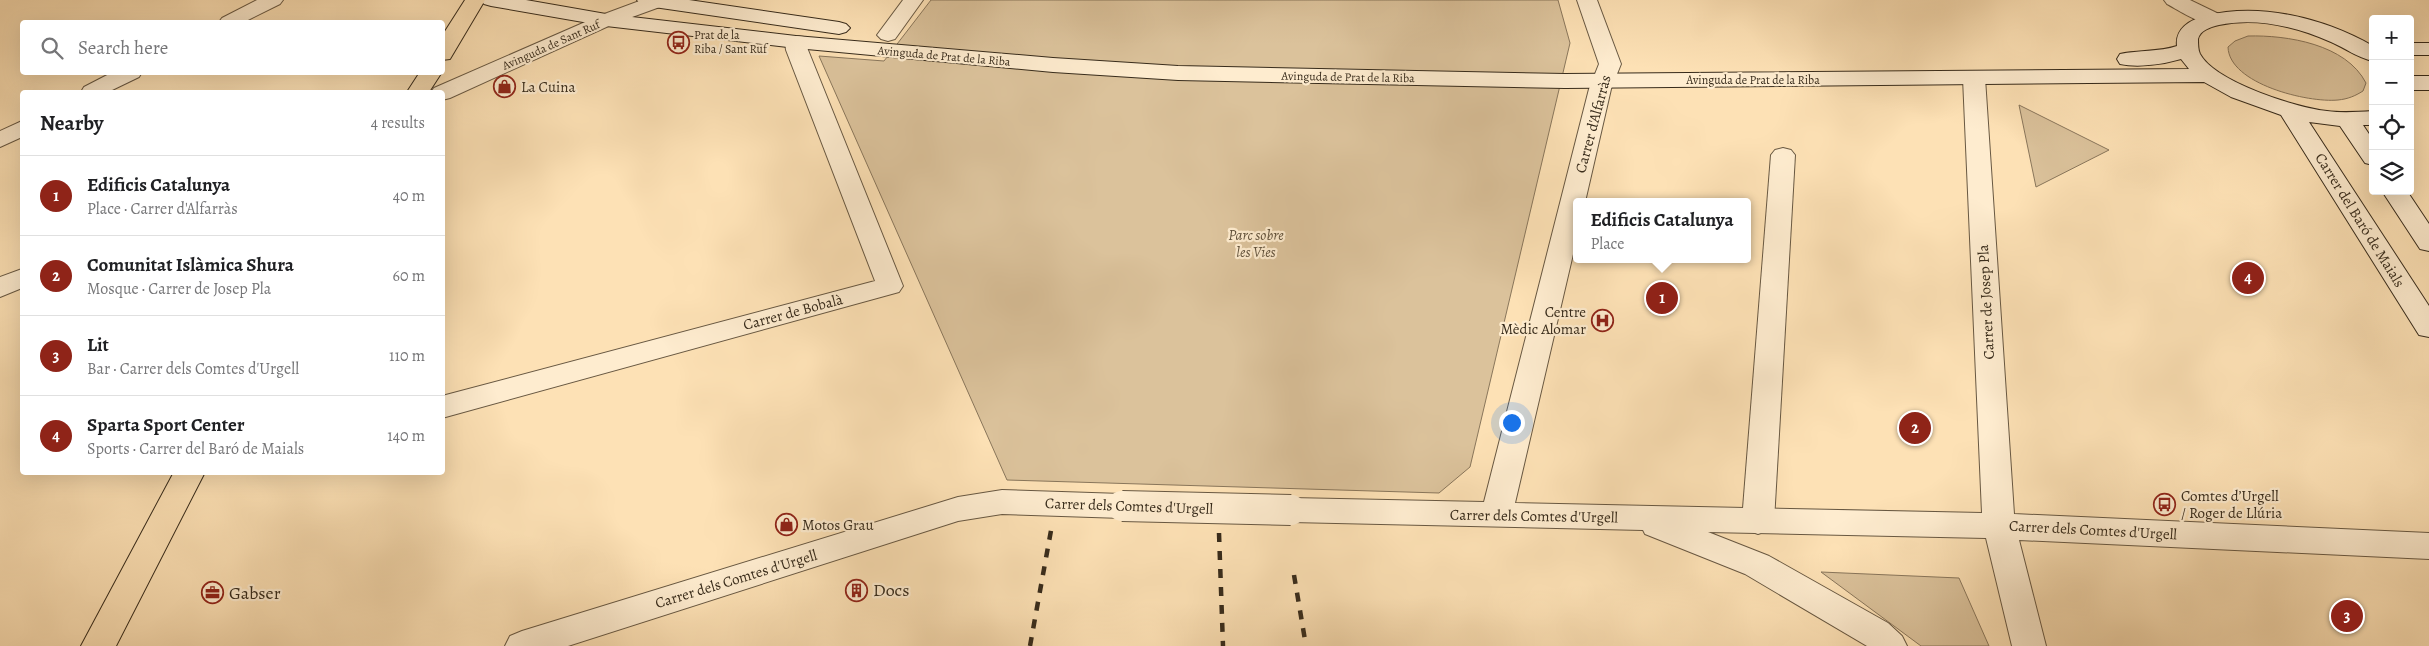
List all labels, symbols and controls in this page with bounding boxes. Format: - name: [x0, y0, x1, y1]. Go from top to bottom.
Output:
- street label: Avinguda de Sant Ruf: [499, 15, 604, 74]
- map controls: [2369, 15, 2414, 195]
- button: +: [2369, 15, 2414, 60]
- search box: [20, 20, 445, 75]
- place label: Prat de la Riba / Sant Ruf: [694, 27, 769, 57]
- bus stop icon: Prat de la Riba / Sant Ruf: [666, 30, 690, 54]
- icon: search: [38, 34, 66, 62]
- text: Search here: [78, 35, 168, 61]
- street label: Avinguda de Prat de la Riba: [876, 42, 1012, 70]
- button: −: [2369, 60, 2414, 105]
- street label: Avinguda de Prat de la Riba: [1280, 68, 1415, 86]
- street label: Avinguda de Prat de la Riba: [1685, 72, 1820, 88]
- street label: Carrer d'Alfarràs: [1570, 73, 1616, 175]
- shop icon: La Cuina: [493, 75, 517, 99]
- place label: La Cuina: [521, 77, 576, 97]
- button: locate: [2369, 105, 2414, 150]
- text: Nearby: [40, 109, 103, 137]
- text: 4 results: [371, 112, 425, 134]
- street label: Carrer del Baró de Maials: [2311, 149, 2409, 291]
- button: layers: [2369, 150, 2414, 195]
- text: Edificis Catalunya: [87, 172, 230, 198]
- text: 1: [53, 185, 59, 207]
- text: 40 m: [393, 185, 425, 207]
- text: Place · Carrer d'Alfarràs: [87, 198, 238, 220]
- popup: [1573, 198, 1751, 263]
- text: Edificis Catalunya: [1590, 207, 1734, 233]
- park label: Parc sobre les Vies: [1228, 225, 1284, 262]
- text: Place: [1590, 233, 1624, 255]
- street label: Carrer de Josep Pla: [1973, 244, 1999, 360]
- text: Comunitat Islàmica Shura: [87, 252, 294, 278]
- pin: 4: [2232, 259, 2264, 297]
- text: 2: [52, 265, 60, 287]
- text: 60 m: [393, 265, 425, 287]
- text: Mosque · Carrer de Josep Pla: [87, 278, 271, 300]
- pin: 1: [1646, 279, 1678, 317]
- street label: Carrer de Bobalà: [741, 289, 845, 335]
- place label: Centre Mèdic Alomar: [1500, 302, 1586, 339]
- hospital icon: Centre Mèdic Alomar: [1590, 309, 1614, 333]
- text: Lit: [87, 332, 109, 358]
- text: 3: [53, 345, 59, 367]
- text: 110 m: [389, 345, 425, 367]
- text: Bar · Carrer dels Comtes d'Urgell: [87, 358, 299, 380]
- pin: 2: [1899, 409, 1931, 447]
- your location: [1499, 410, 1525, 436]
- text: Sparta Sport Center: [87, 412, 245, 438]
- text: 4: [52, 425, 60, 447]
- text: 140 m: [387, 425, 425, 447]
- text: Sports · Carrer del Baró de Maials: [87, 438, 304, 460]
- place label: Comtes d’Urgell / Roger de Llúria: [2181, 486, 2282, 523]
- street label: Carrer dels Comtes d'Urgell: [1045, 493, 1214, 519]
- bus stop icon: Comtes d’Urgell / Roger de Llúria: [2153, 493, 2177, 517]
- street label: Carrer dels Comtes d'Urgell: [1450, 505, 1619, 527]
- shop icon: Motos Grau: [774, 513, 798, 537]
- place label: Motos Grau: [802, 515, 875, 535]
- street label: Carrer dels Comtes d'Urgell: [2008, 516, 2178, 544]
- street label: Carrer dels Comtes d'Urgell: [653, 545, 820, 613]
- building icon: Docs: [845, 578, 869, 602]
- place label: Docs: [873, 578, 910, 602]
- office icon: Gabser: [201, 581, 225, 605]
- place label: Gabser: [229, 581, 281, 605]
- pin: 3: [2331, 597, 2363, 635]

